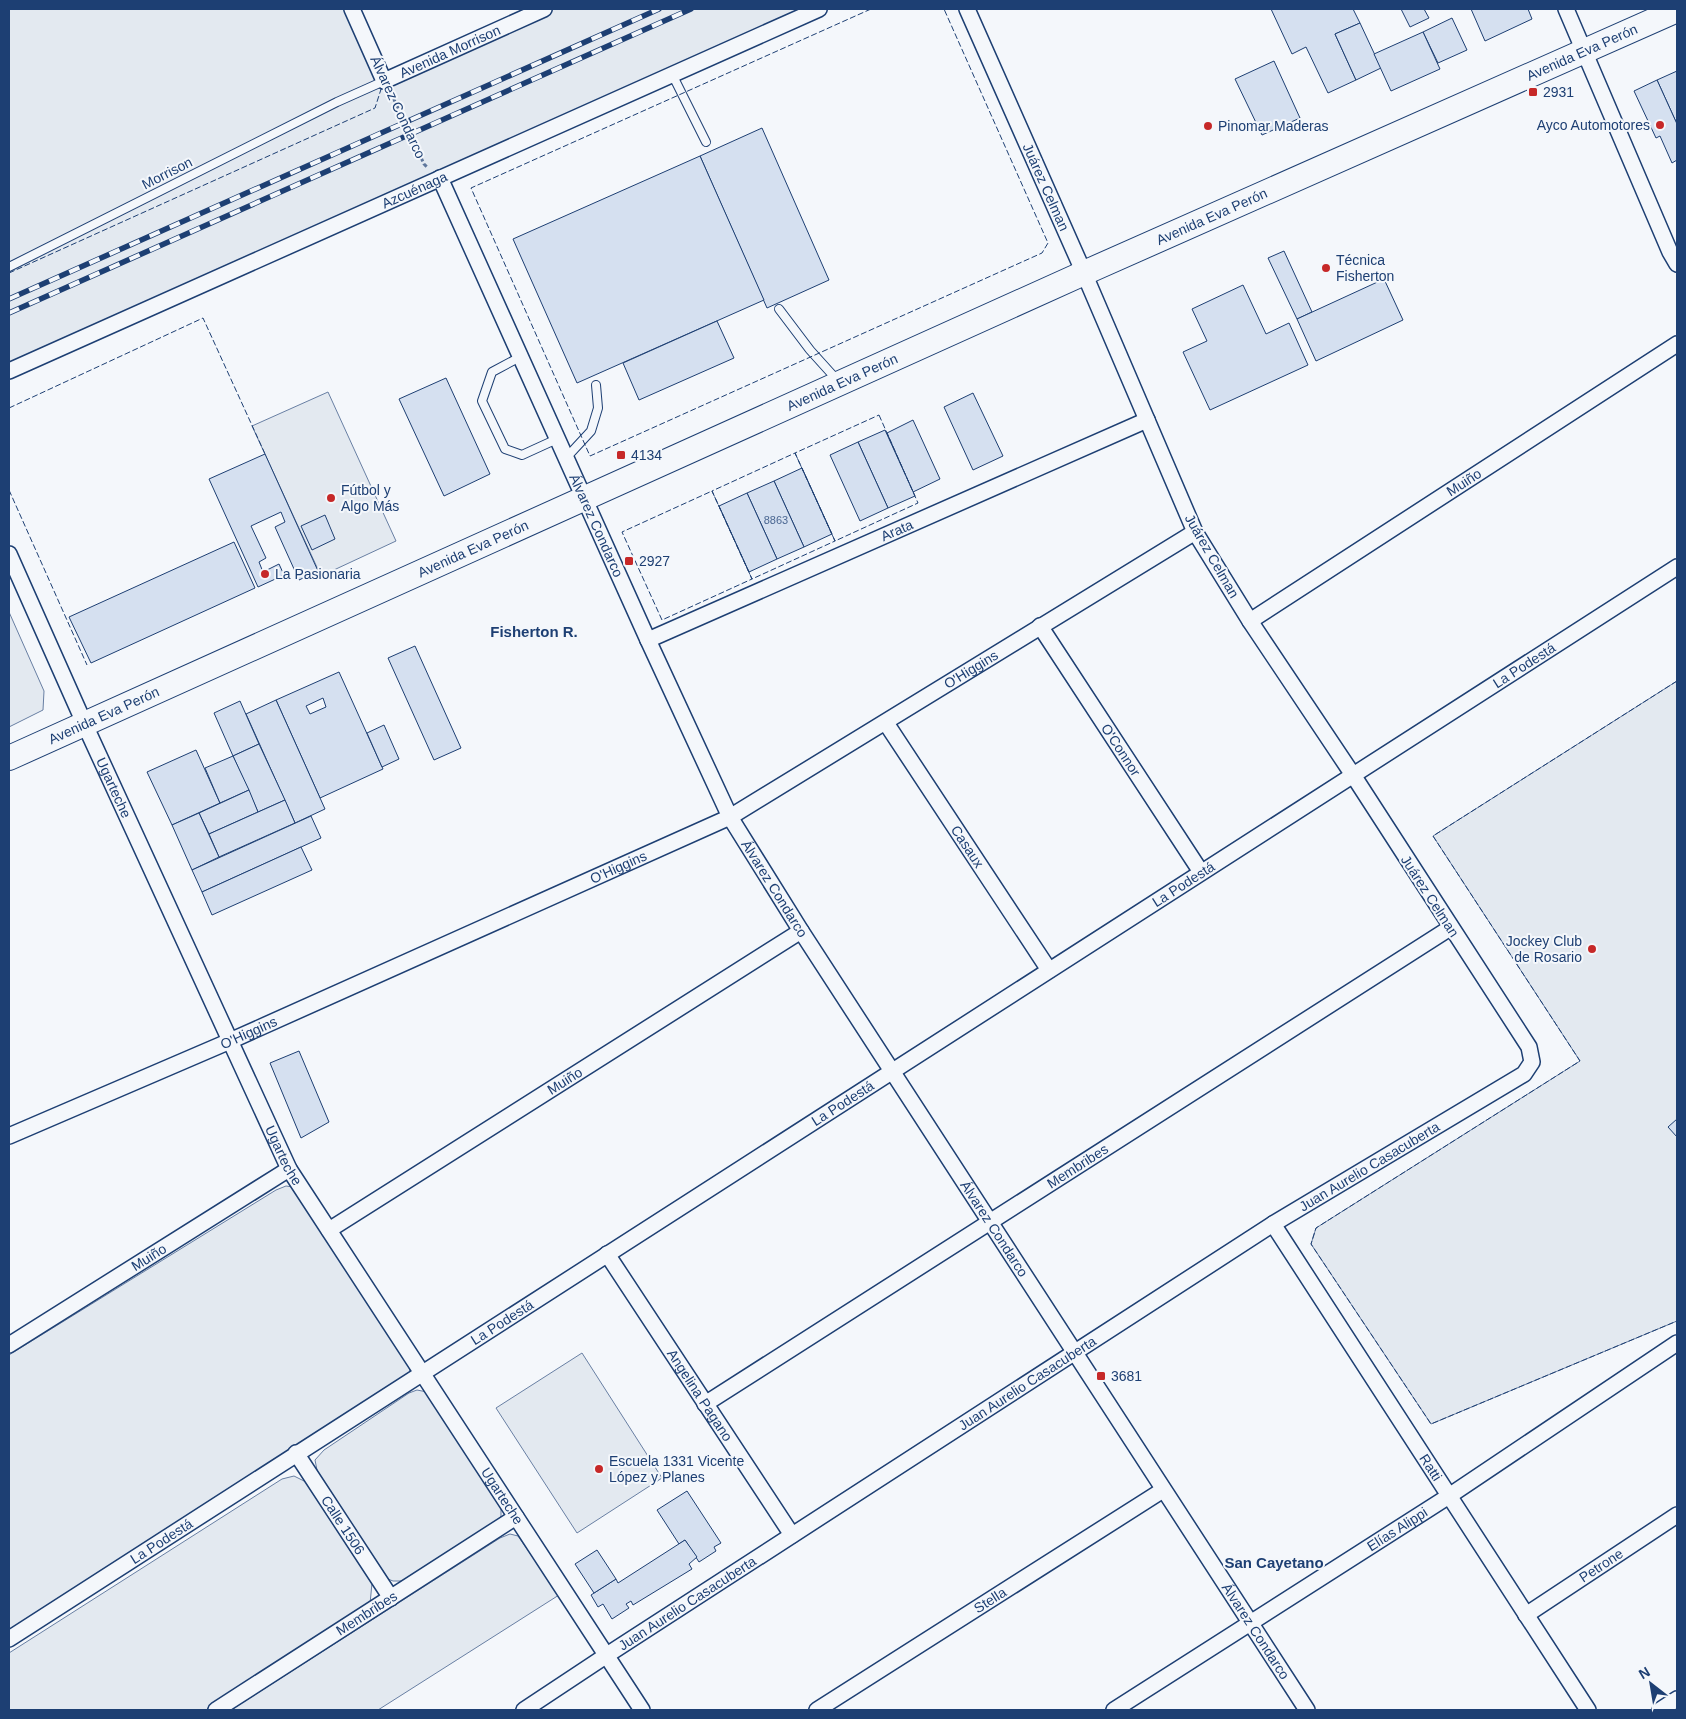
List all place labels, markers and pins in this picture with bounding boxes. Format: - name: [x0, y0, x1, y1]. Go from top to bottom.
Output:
- place label: 2931: [1543, 84, 1574, 100]
- marker: 2931: [1527, 86, 1539, 98]
- place label: Ayco Automotores: [1537, 117, 1650, 133]
- place label: Pinomar Maderas: [1218, 118, 1329, 134]
- marker: Ayco Automotores: [1654, 119, 1666, 131]
- marker: Pinomar Maderas: [1202, 120, 1214, 132]
- place label: Técnica Fisherton: [1336, 252, 1394, 284]
- marker: Técnica Fisherton: [1320, 262, 1332, 274]
- place label: 4134: [631, 447, 662, 463]
- marker: 4134: [615, 449, 627, 461]
- place label: Fútbol y Algo Más: [341, 482, 399, 514]
- marker: Fútbol y Algo Más: [325, 492, 337, 504]
- place label: 2927: [639, 553, 670, 569]
- marker: 2927: [623, 555, 635, 567]
- place label: La Pasionaria: [275, 566, 361, 582]
- marker: La Pasionaria: [259, 568, 271, 580]
- place label: Jockey Club de Rosario: [1506, 933, 1582, 965]
- marker: Jockey Club de Rosario: [1586, 943, 1598, 955]
- place label: 3681: [1111, 1368, 1142, 1384]
- marker: 3681: [1095, 1370, 1107, 1382]
- place label: Escuela 1331 Vicente López y Planes: [609, 1453, 744, 1485]
- marker: Escuela 1331 Vicente López y Planes: [593, 1463, 605, 1475]

